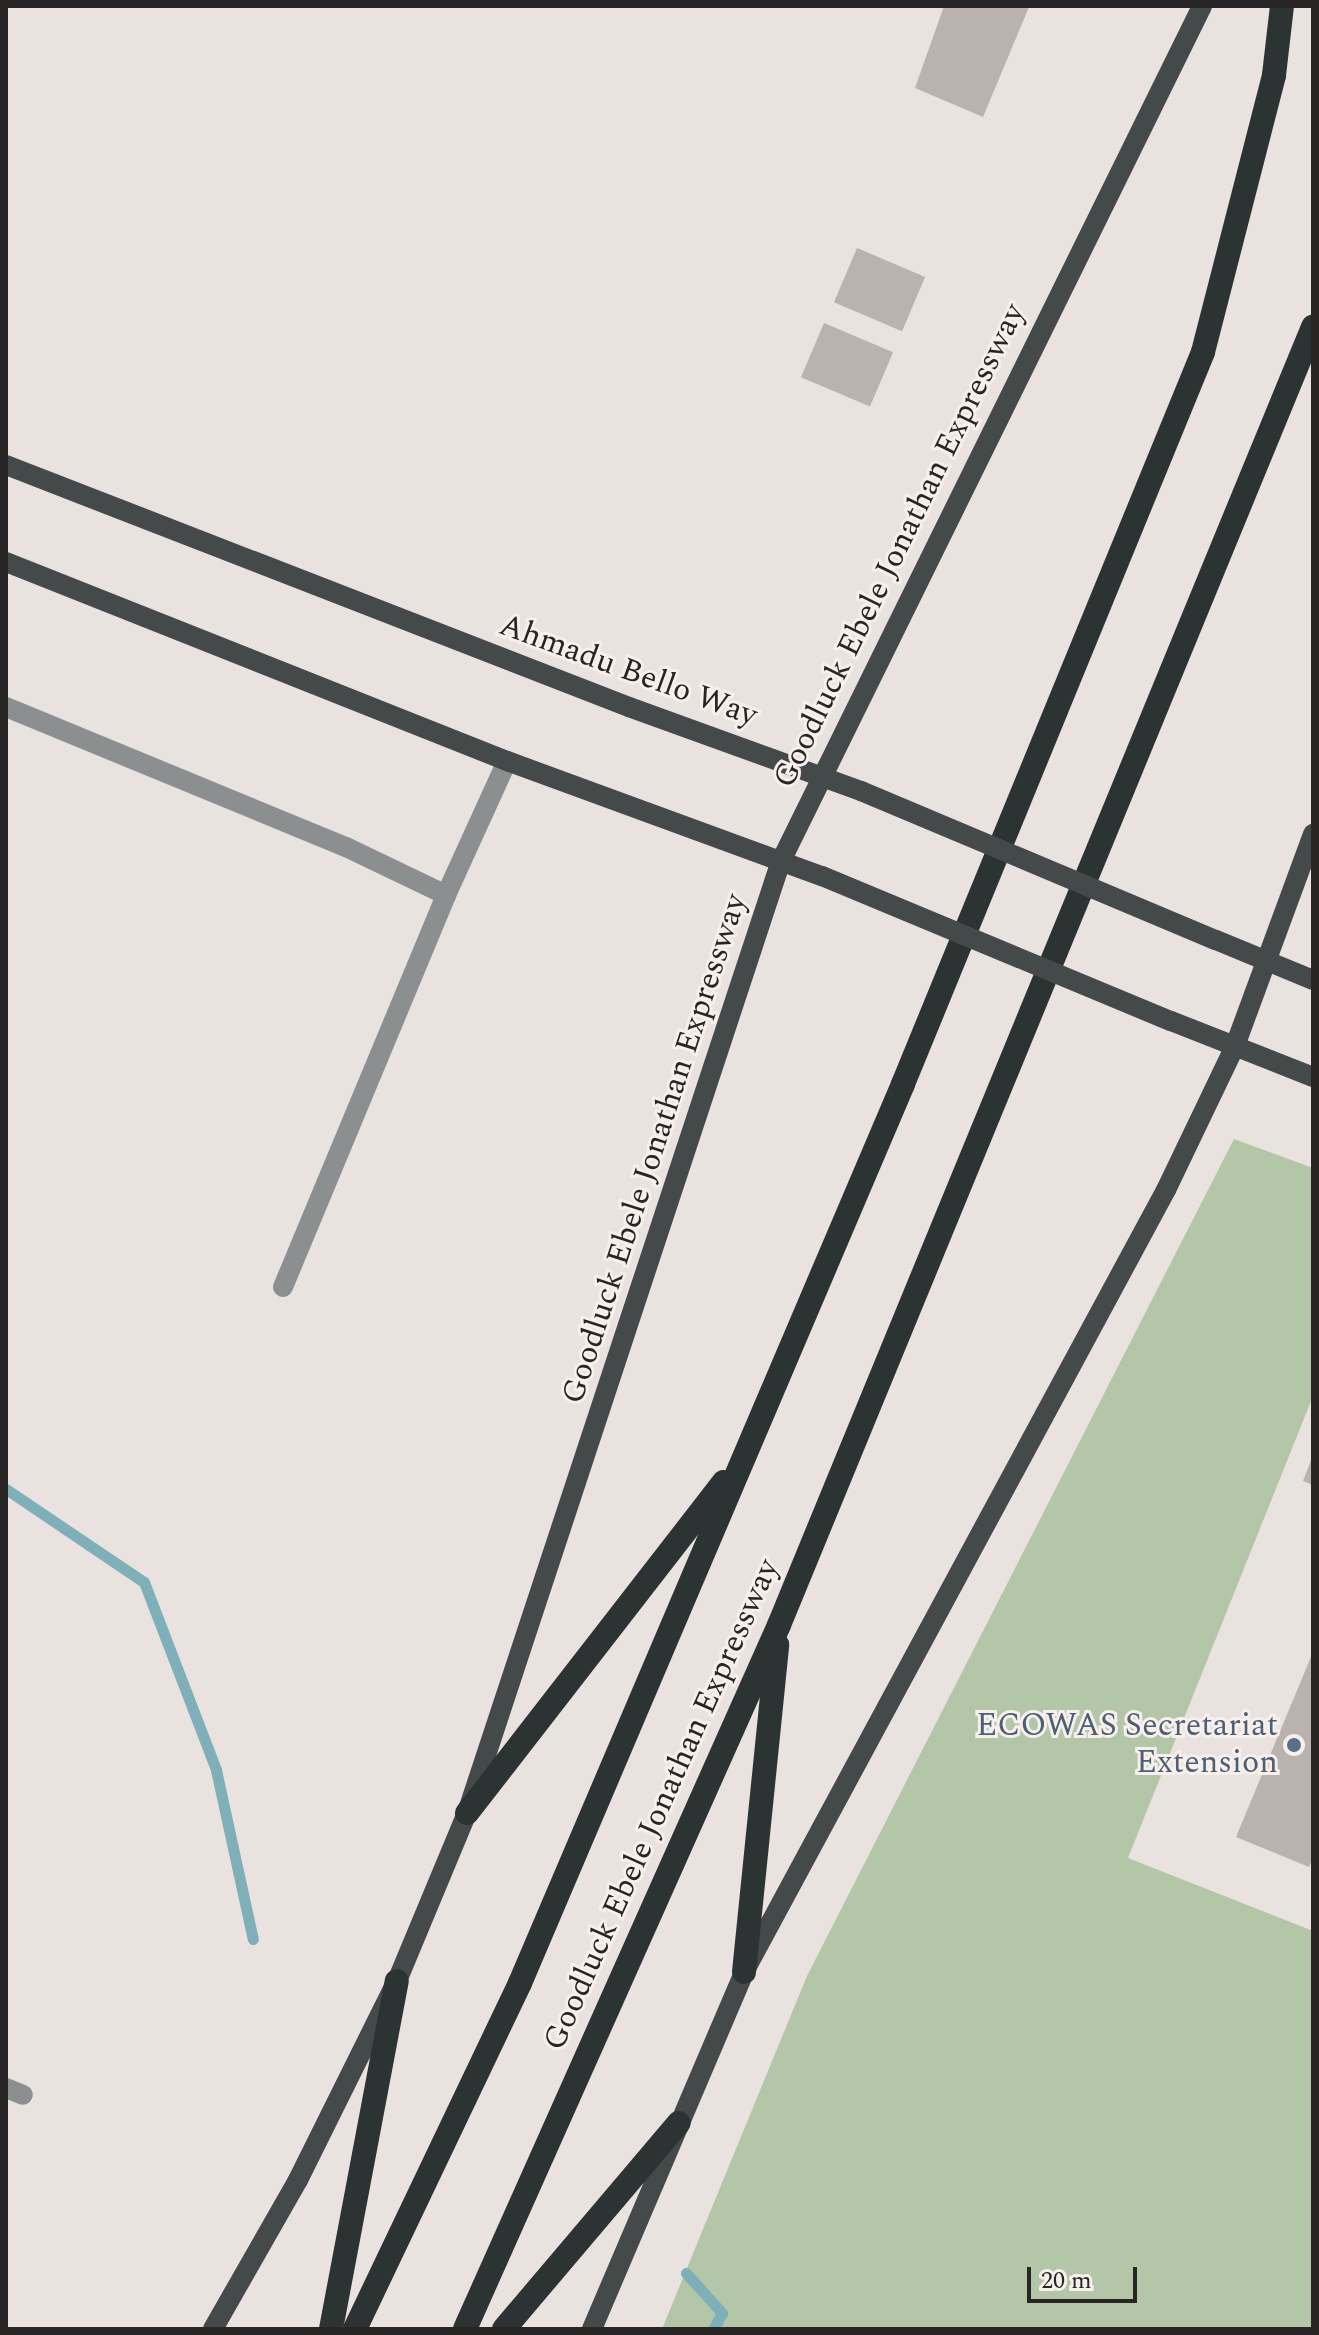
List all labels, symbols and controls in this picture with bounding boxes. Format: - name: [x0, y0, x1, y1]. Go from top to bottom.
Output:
- street label: Goodluck Ebele Jonathan Expressway: [766, 298, 1034, 794]
- street label: Ahmadu Bello Way: [494, 606, 762, 736]
- street label: Goodluck Ebele Jonathan Expressway: [554, 889, 756, 1409]
- street label: Goodluck Ebele Jonathan Expressway: [536, 1553, 788, 2057]
- place label: ECOWAS Secretariat Extension: [976, 1708, 1278, 1783]
- marker: ECOWAS Secretariat Extension: [1285, 1736, 1303, 1754]
- scale bar: [1031, 2251, 1141, 2301]
- text: 20 m: [1041, 2263, 1092, 2299]

